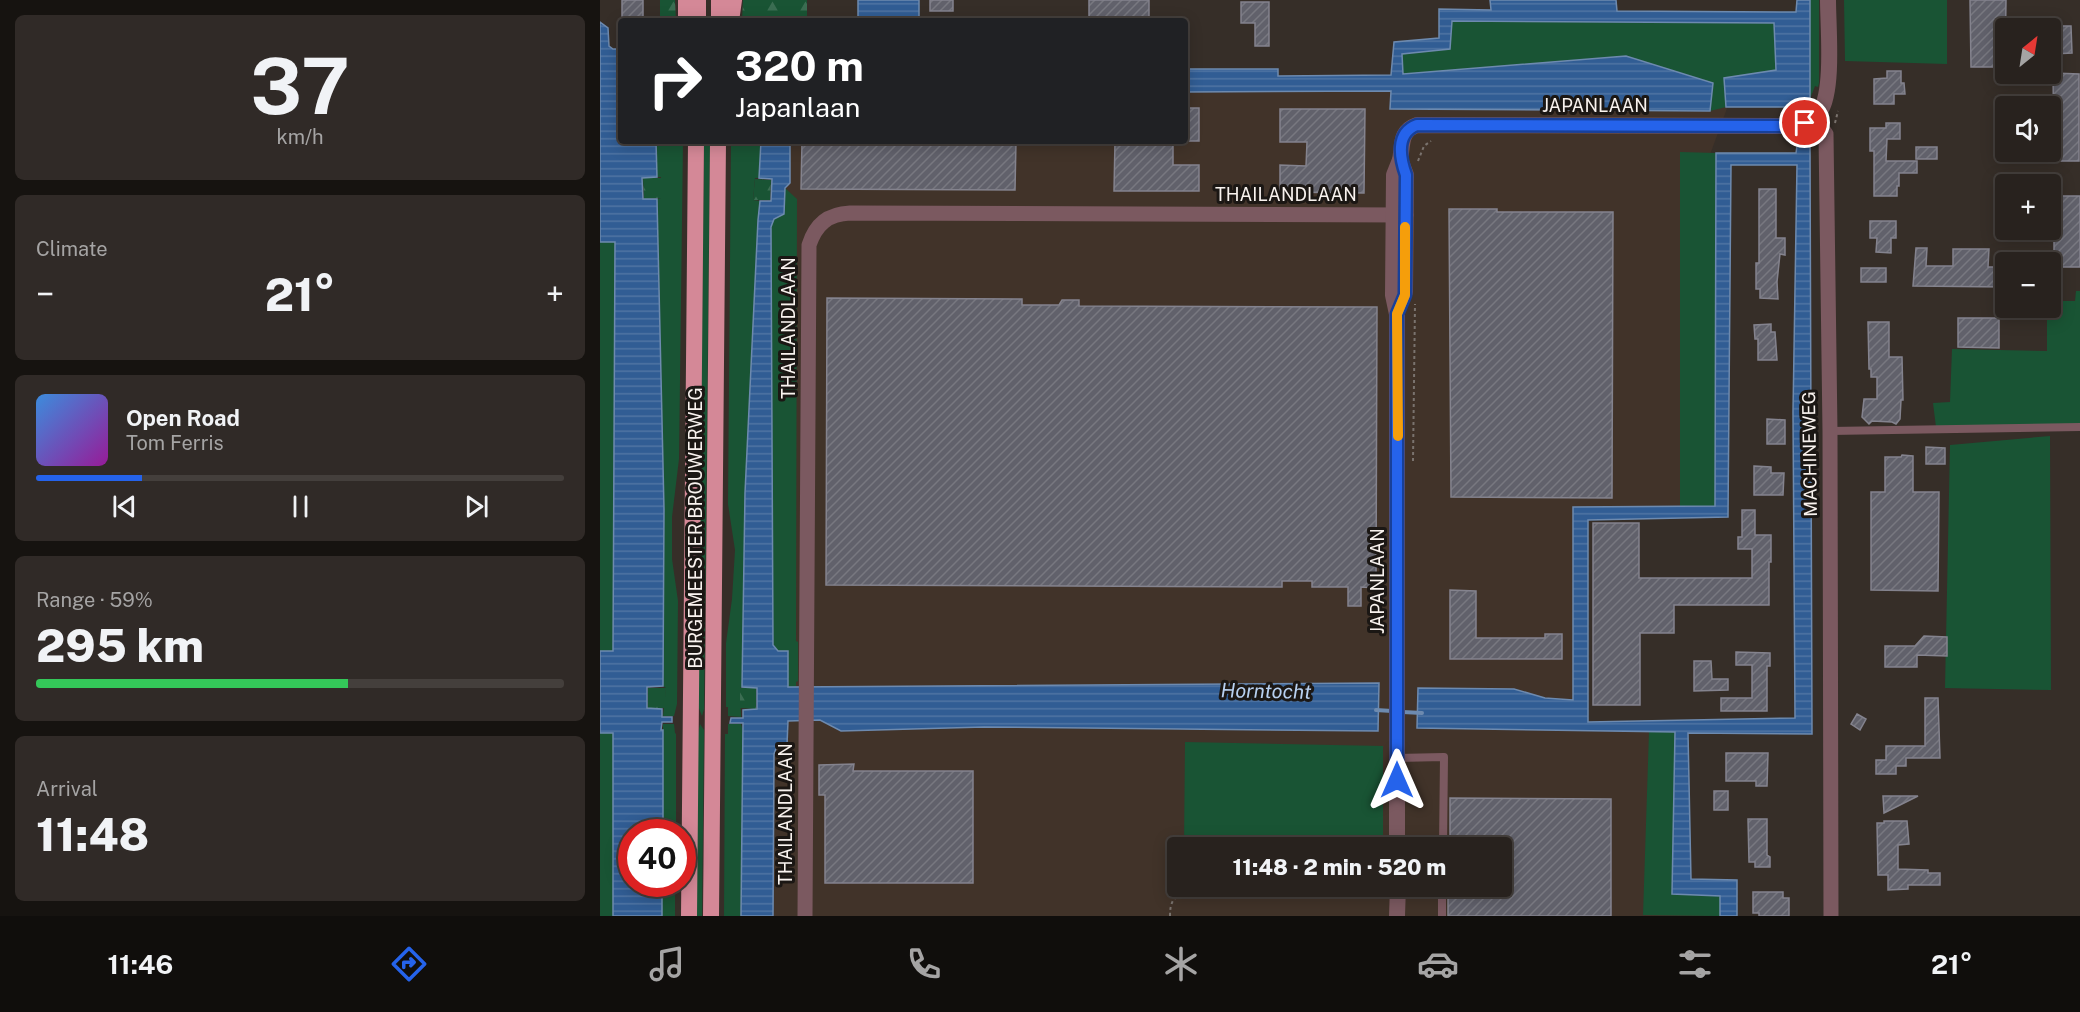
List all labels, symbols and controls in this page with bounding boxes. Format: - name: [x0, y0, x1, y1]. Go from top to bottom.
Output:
- north arrow: [1995, 18, 2061, 84]
- map controls: [1995, 18, 2061, 318]
- text: 37: [250, 40, 350, 132]
- text: 320 m: [735, 41, 864, 90]
- icon: right: [636, 42, 714, 120]
- text: Japanlaan: [735, 91, 860, 123]
- street label: JAPANLAAN: [1542, 95, 1648, 116]
- button: sound: [1995, 96, 2061, 162]
- pin: [1779, 97, 1830, 148]
- icon: arrive: [1788, 106, 1821, 139]
- text: km/h: [276, 125, 324, 149]
- button: +: [1995, 174, 2061, 240]
- street label: THAILANDLAAN: [1215, 184, 1357, 205]
- text: Climate: [36, 237, 108, 261]
- button: −: [1995, 252, 2061, 318]
- street label: THAILANDLAAN: [778, 257, 799, 399]
- text: 21°: [265, 268, 335, 321]
- text: −: [36, 275, 54, 313]
- text: +: [546, 275, 564, 313]
- street label: BURGEMEESTER BROUWERWEG: [685, 387, 706, 669]
- street label: MACHINEWEG: [1798, 391, 1821, 517]
- text: Open Road: [126, 405, 240, 431]
- text: Tom Ferris: [126, 431, 224, 455]
- icon: previous: [108, 490, 141, 523]
- icon: pause: [284, 490, 317, 523]
- icon: next: [460, 490, 493, 523]
- street label: JAPANLAAN: [1367, 528, 1388, 634]
- text: Range · 59%: [36, 588, 153, 612]
- text: 295 km: [36, 619, 204, 672]
- water label: Horntocht: [1220, 678, 1312, 704]
- street label: THAILANDLAAN: [775, 743, 796, 885]
- position arrow: [1365, 748, 1429, 812]
- text: Arrival: [36, 777, 98, 801]
- text: 11:48: [36, 808, 149, 861]
- speed limit sign: 40: [618, 819, 696, 897]
- text: 11:48 · 2 min · 520 m: [1233, 854, 1446, 880]
- icon: directions: [388, 943, 430, 985]
- icon: music: [646, 943, 688, 985]
- icon: phone: [903, 943, 945, 985]
- icon: climate: [1160, 943, 1202, 985]
- icon: car: [1417, 943, 1459, 985]
- icon: filters: [1674, 943, 1716, 985]
- text: 11:46: [108, 948, 173, 980]
- text: 21°: [1931, 948, 1972, 980]

